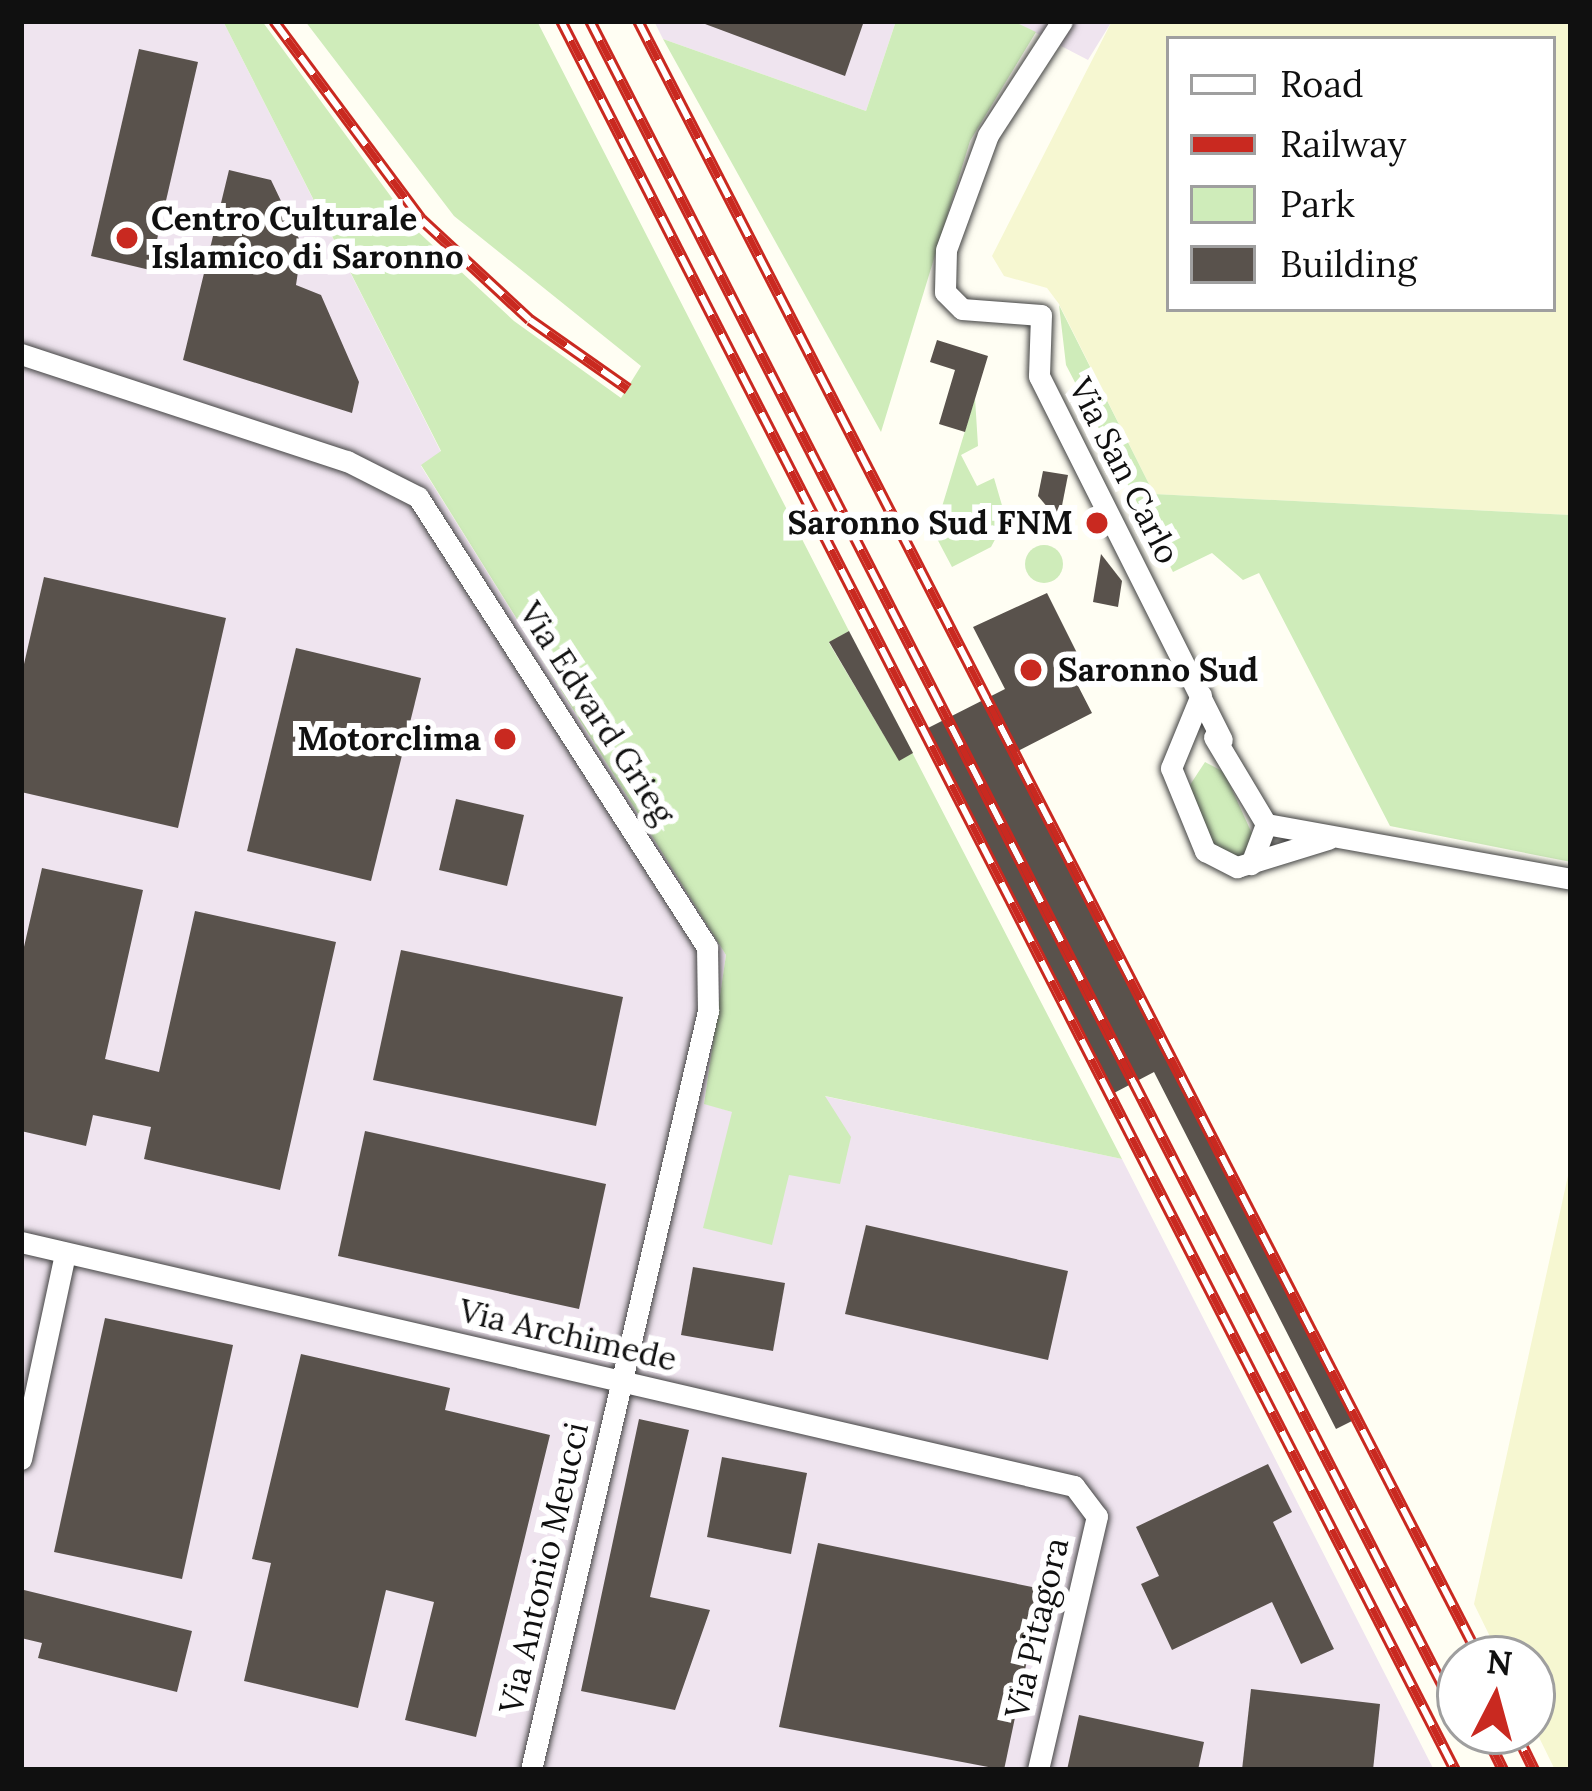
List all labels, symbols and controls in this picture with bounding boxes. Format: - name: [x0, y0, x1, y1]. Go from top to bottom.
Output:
- legend: [1166, 36, 1556, 312]
- text: Road: [1280, 61, 1364, 107]
- text: Railway: [1280, 121, 1407, 167]
- text: Park: [1280, 181, 1355, 227]
- place label: Centro Culturale Islamico di Saronno: [151, 199, 464, 277]
- marker: Centro Culturale Islamico di Saronno: [114, 225, 140, 251]
- text: Building: [1280, 241, 1417, 287]
- street label: Via San Carlo: [1060, 372, 1188, 570]
- place label: Saronno Sud FNM: [788, 503, 1073, 543]
- marker: Saronno Sud FNM: [1084, 510, 1110, 536]
- street label: Via Edvard Grieg: [510, 595, 684, 831]
- place label: Saronno Sud: [1058, 650, 1258, 690]
- marker: Saronno Sud: [1015, 654, 1047, 686]
- place label: Motorclima: [297, 719, 481, 759]
- marker: Motorclima: [492, 726, 518, 752]
- street label: Via Archimede: [455, 1291, 681, 1379]
- street label: Via Antonio Meucci: [491, 1419, 597, 1717]
- street label: Via Pitagora: [997, 1534, 1077, 1722]
- north arrow: [1436, 1635, 1556, 1755]
- text: N: [1485, 1640, 1514, 1684]

